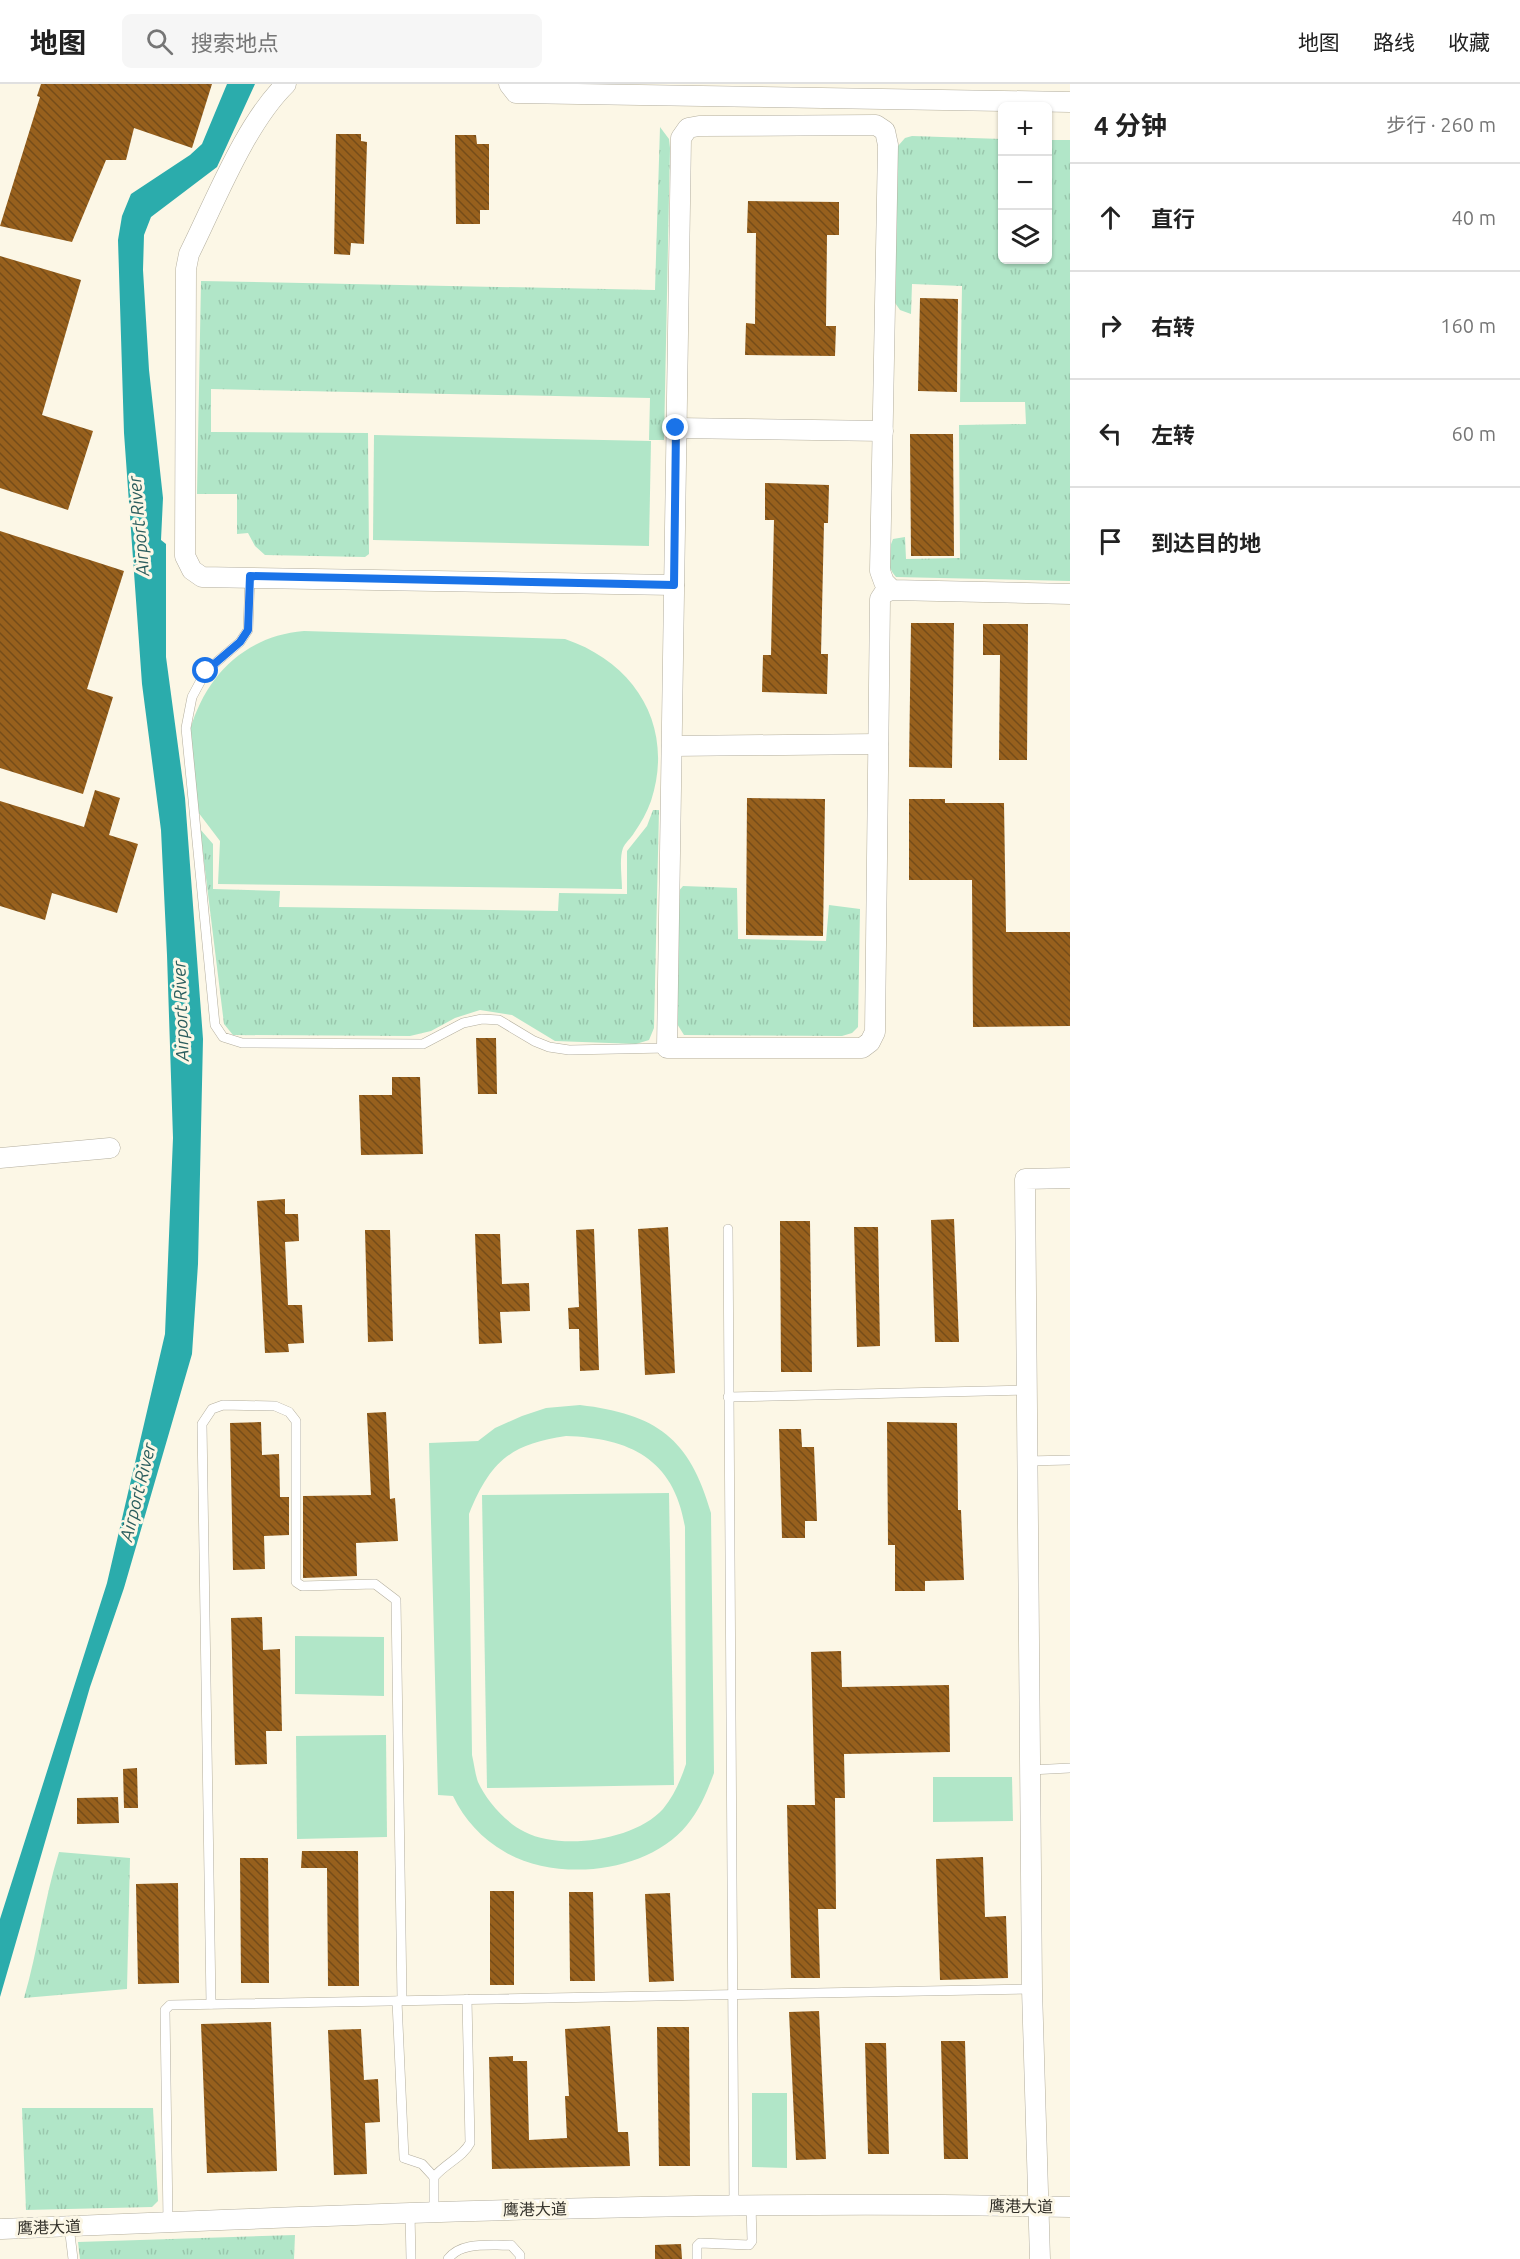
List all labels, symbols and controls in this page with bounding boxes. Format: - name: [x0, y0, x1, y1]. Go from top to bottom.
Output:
- search box: [122, 14, 542, 68]
- icon: search: [143, 25, 176, 58]
- text: 地图: [30, 27, 86, 58]
- text: 搜索地点: [191, 30, 279, 55]
- text: 地图: [1298, 30, 1340, 54]
- text: 路线: [1373, 30, 1415, 54]
- text: 收藏: [1448, 30, 1490, 54]
- map controls: [998, 102, 1052, 264]
- button: +: [998, 102, 1052, 156]
- text: 4 分钟: [1094, 111, 1167, 140]
- text: 步行 · 260 m: [1386, 113, 1496, 136]
- button: −: [998, 156, 1052, 210]
- icon: ahead: [1094, 201, 1127, 234]
- text: 直行: [1151, 206, 1195, 231]
- text: 40 m: [1452, 206, 1496, 229]
- button: layers: [998, 210, 1052, 264]
- icon: right: [1094, 309, 1127, 342]
- text: 右转: [1151, 314, 1195, 339]
- text: 160 m: [1440, 314, 1496, 337]
- route end: [662, 414, 688, 440]
- icon: left: [1094, 417, 1127, 450]
- text: 左转: [1151, 422, 1195, 447]
- text: 60 m: [1452, 422, 1496, 445]
- water label: Airport River: [124, 474, 152, 578]
- icon: arrive: [1094, 525, 1127, 558]
- text: 到达目的地: [1151, 530, 1261, 555]
- route start: [192, 657, 218, 683]
- water label: Airport River: [168, 959, 192, 1063]
- water label: Airport River: [115, 1440, 159, 1544]
- street label: 鹰港大道: [989, 2196, 1053, 2216]
- street label: 鹰港大道: [503, 2199, 567, 2219]
- street label: 鹰港大道: [17, 2217, 81, 2237]

